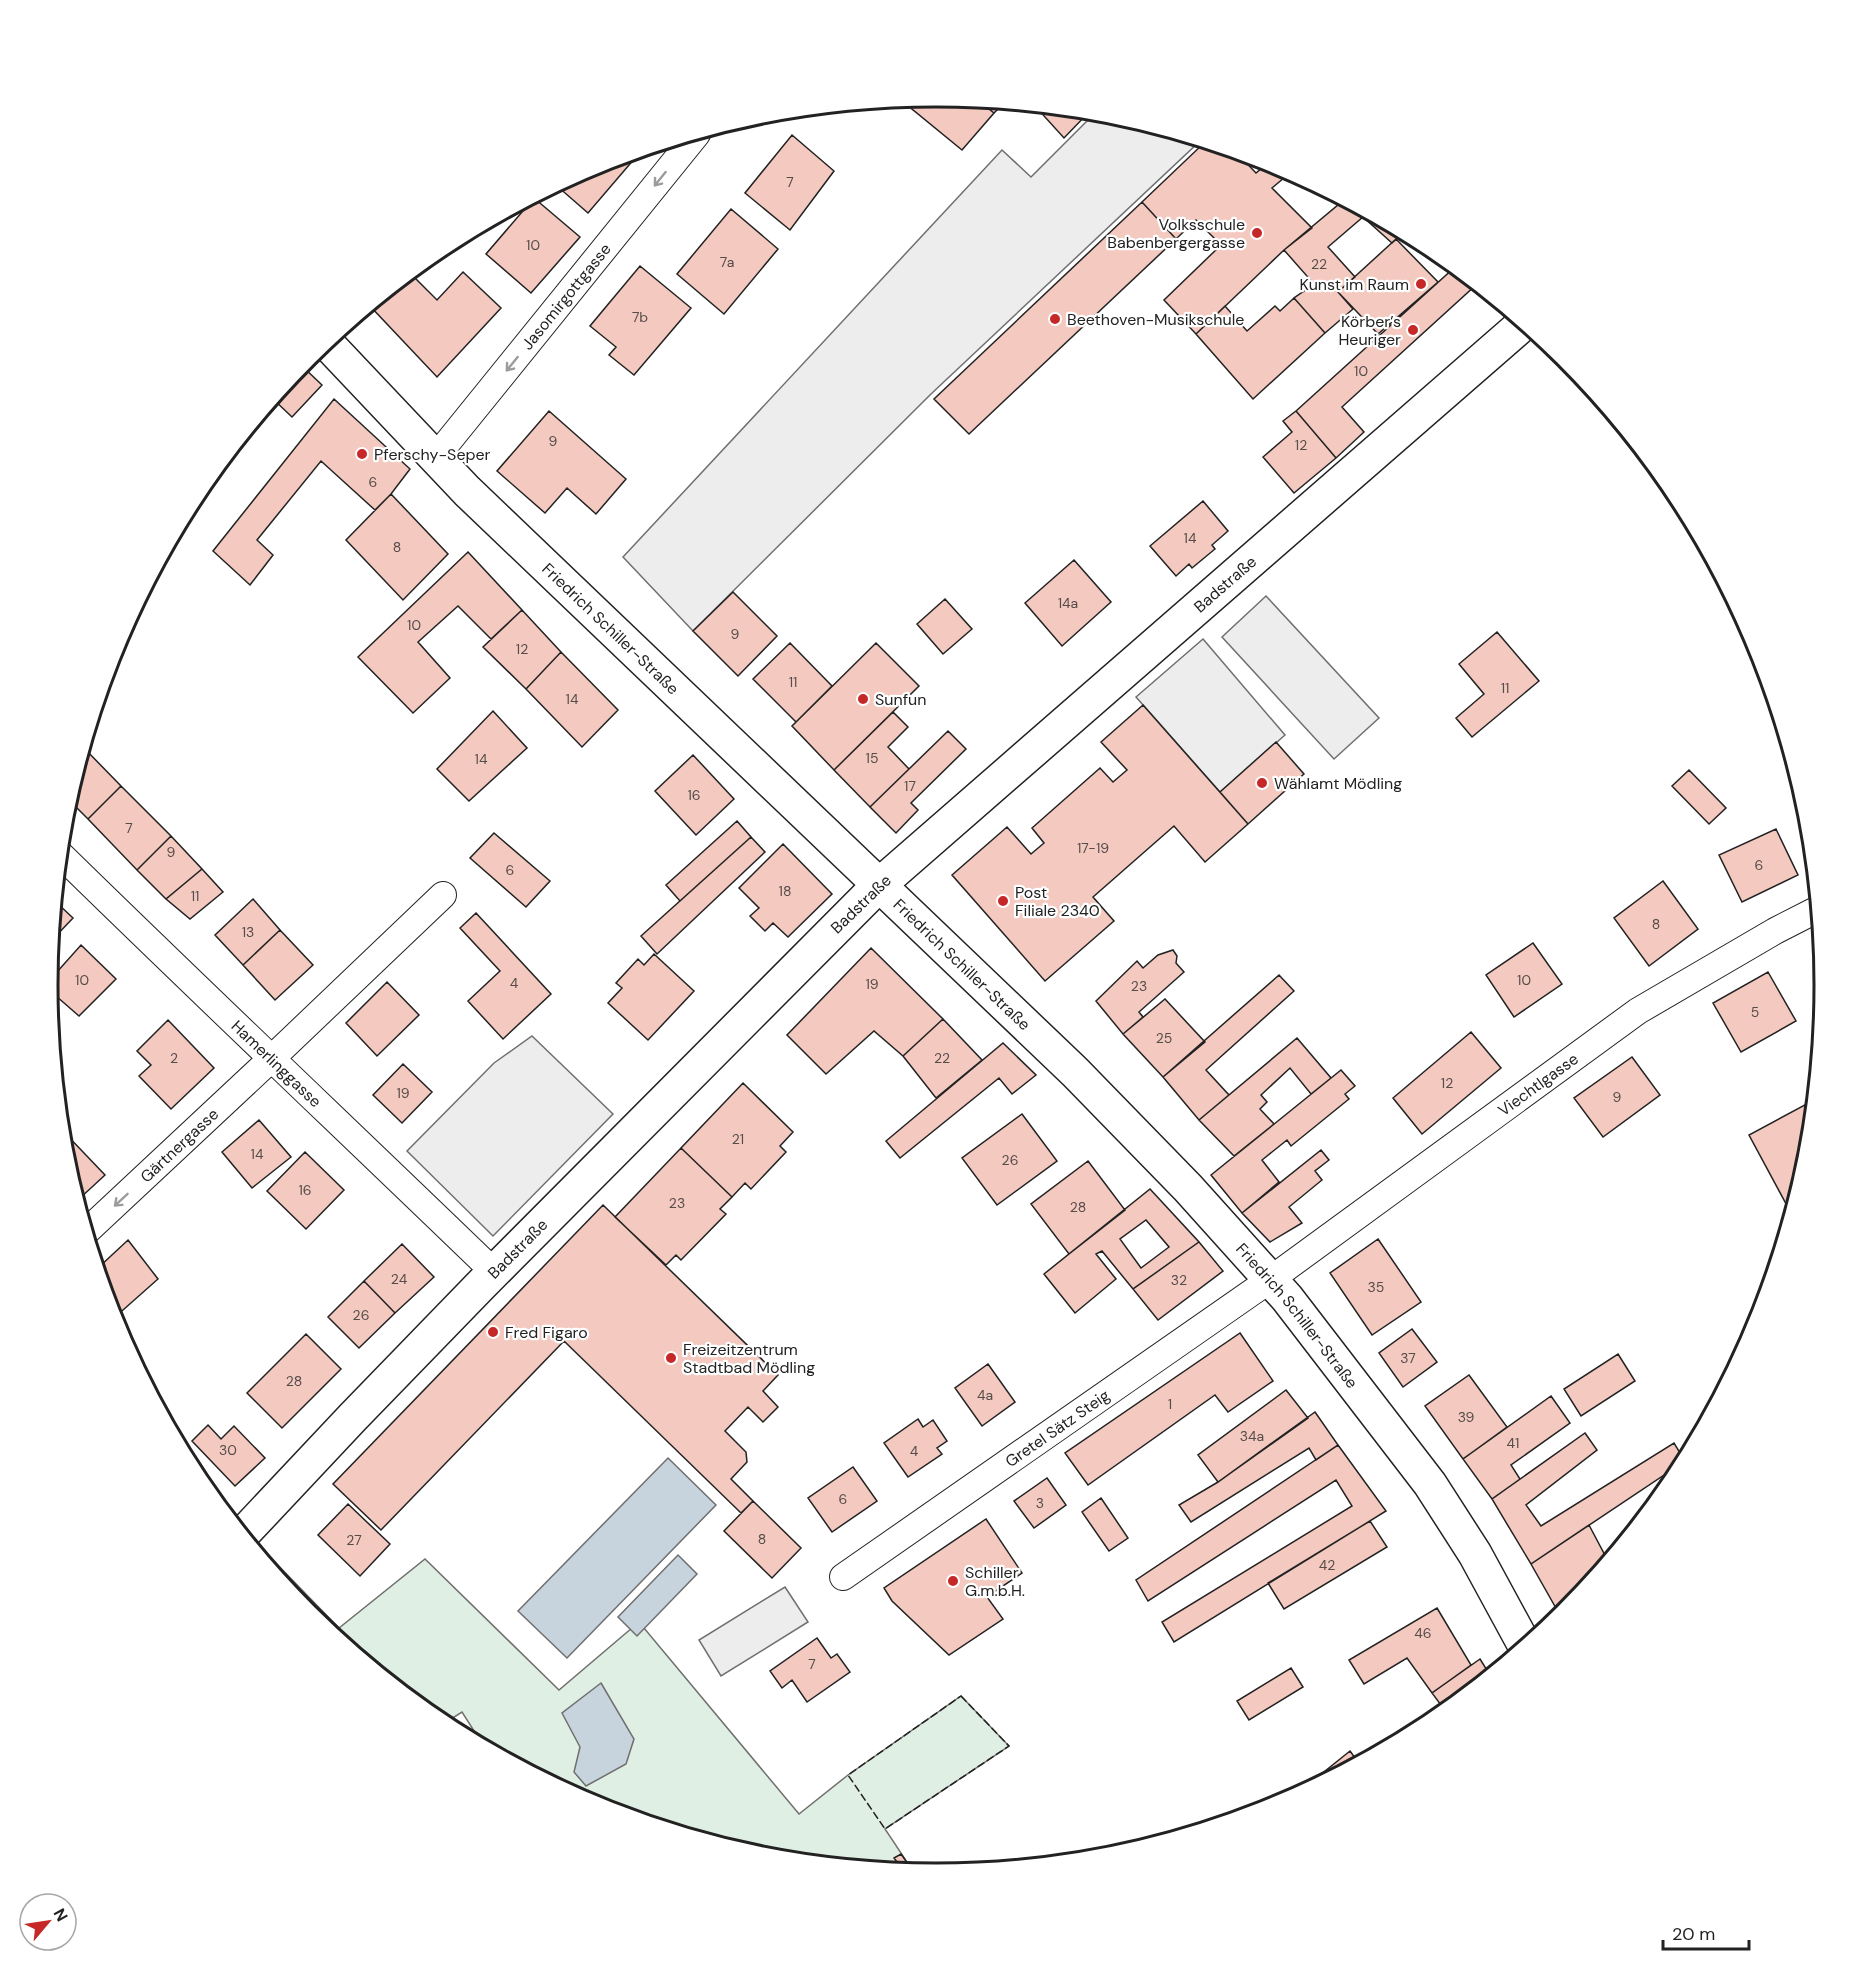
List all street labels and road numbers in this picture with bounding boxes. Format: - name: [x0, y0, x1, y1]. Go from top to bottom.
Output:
- street label: Jasomirgottgasse: [516, 239, 615, 354]
- street label: Badstraße: [1189, 551, 1261, 617]
- street label: Friedrich Schiller-Straße: [538, 558, 684, 699]
- street label: Badstraße: [826, 870, 896, 938]
- street label: Friedrich Schiller-Straße: [889, 894, 1035, 1035]
- street label: Hamerlinggasse: [227, 1015, 326, 1112]
- street label: Viechtlgasse: [1493, 1048, 1582, 1121]
- street label: Gärtnergasse: [135, 1103, 223, 1187]
- street label: Badstraße: [483, 1214, 552, 1283]
- street label: Friedrich Schiller-Straße: [1232, 1238, 1363, 1392]
- street label: Gretel Sätz Steig: [1001, 1384, 1113, 1471]

